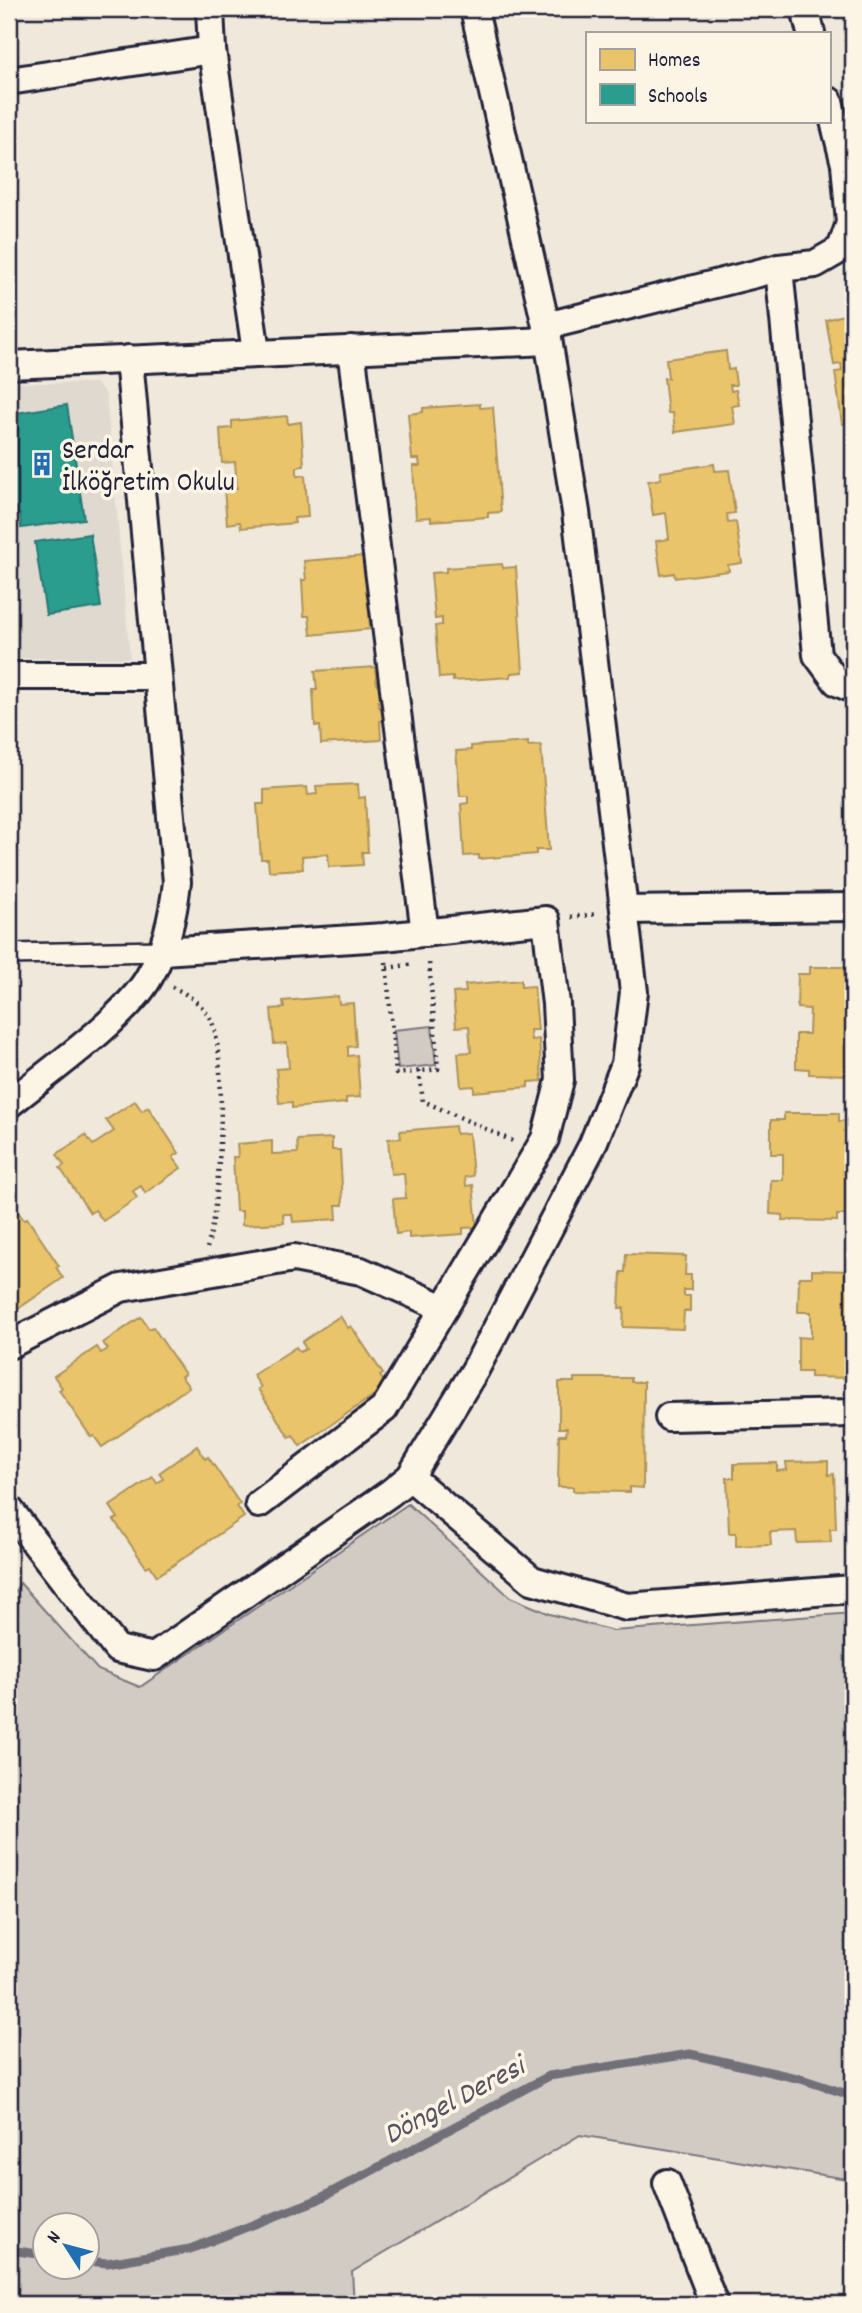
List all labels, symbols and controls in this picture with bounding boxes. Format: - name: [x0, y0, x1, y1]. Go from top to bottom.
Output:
- legend: [586, 32, 830, 122]
- text: Homes: [648, 47, 701, 77]
- text: Schools: [648, 83, 708, 113]
- place label: Serdar İlköğretim Okulu: [62, 433, 235, 505]
- building icon: Serdar İlköğretim Okulu: [28, 450, 56, 478]
- water label: Döngel Deresi: [377, 2046, 537, 2158]
- north arrow: [32, 2212, 102, 2282]
- text: N: [41, 2226, 69, 2250]

